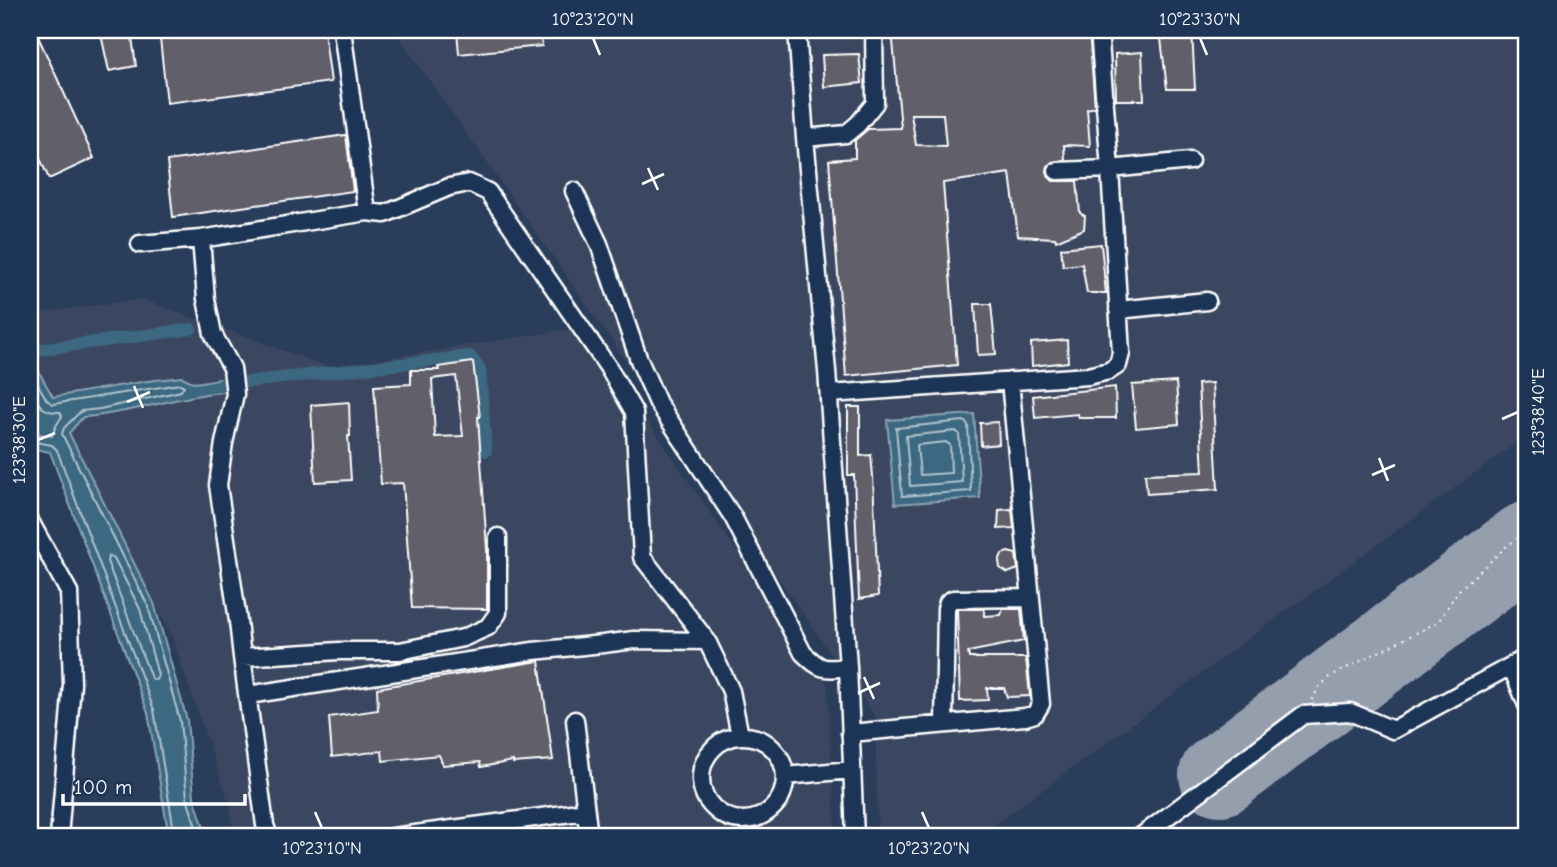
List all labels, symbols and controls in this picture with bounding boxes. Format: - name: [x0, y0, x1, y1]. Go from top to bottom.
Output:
- text: 10°23'20"N: [552, 9, 634, 30]
- text: 10°23'30"N: [1159, 9, 1241, 30]
- text: 123°38'40"E: [1528, 368, 1549, 456]
- text: 123°38'30"E: [9, 396, 30, 484]
- scale bar: [63, 762, 245, 806]
- text: 100 m: [74, 775, 132, 799]
- text: 10°23'10"N: [282, 838, 362, 859]
- text: 10°23'20"N: [888, 838, 970, 859]

